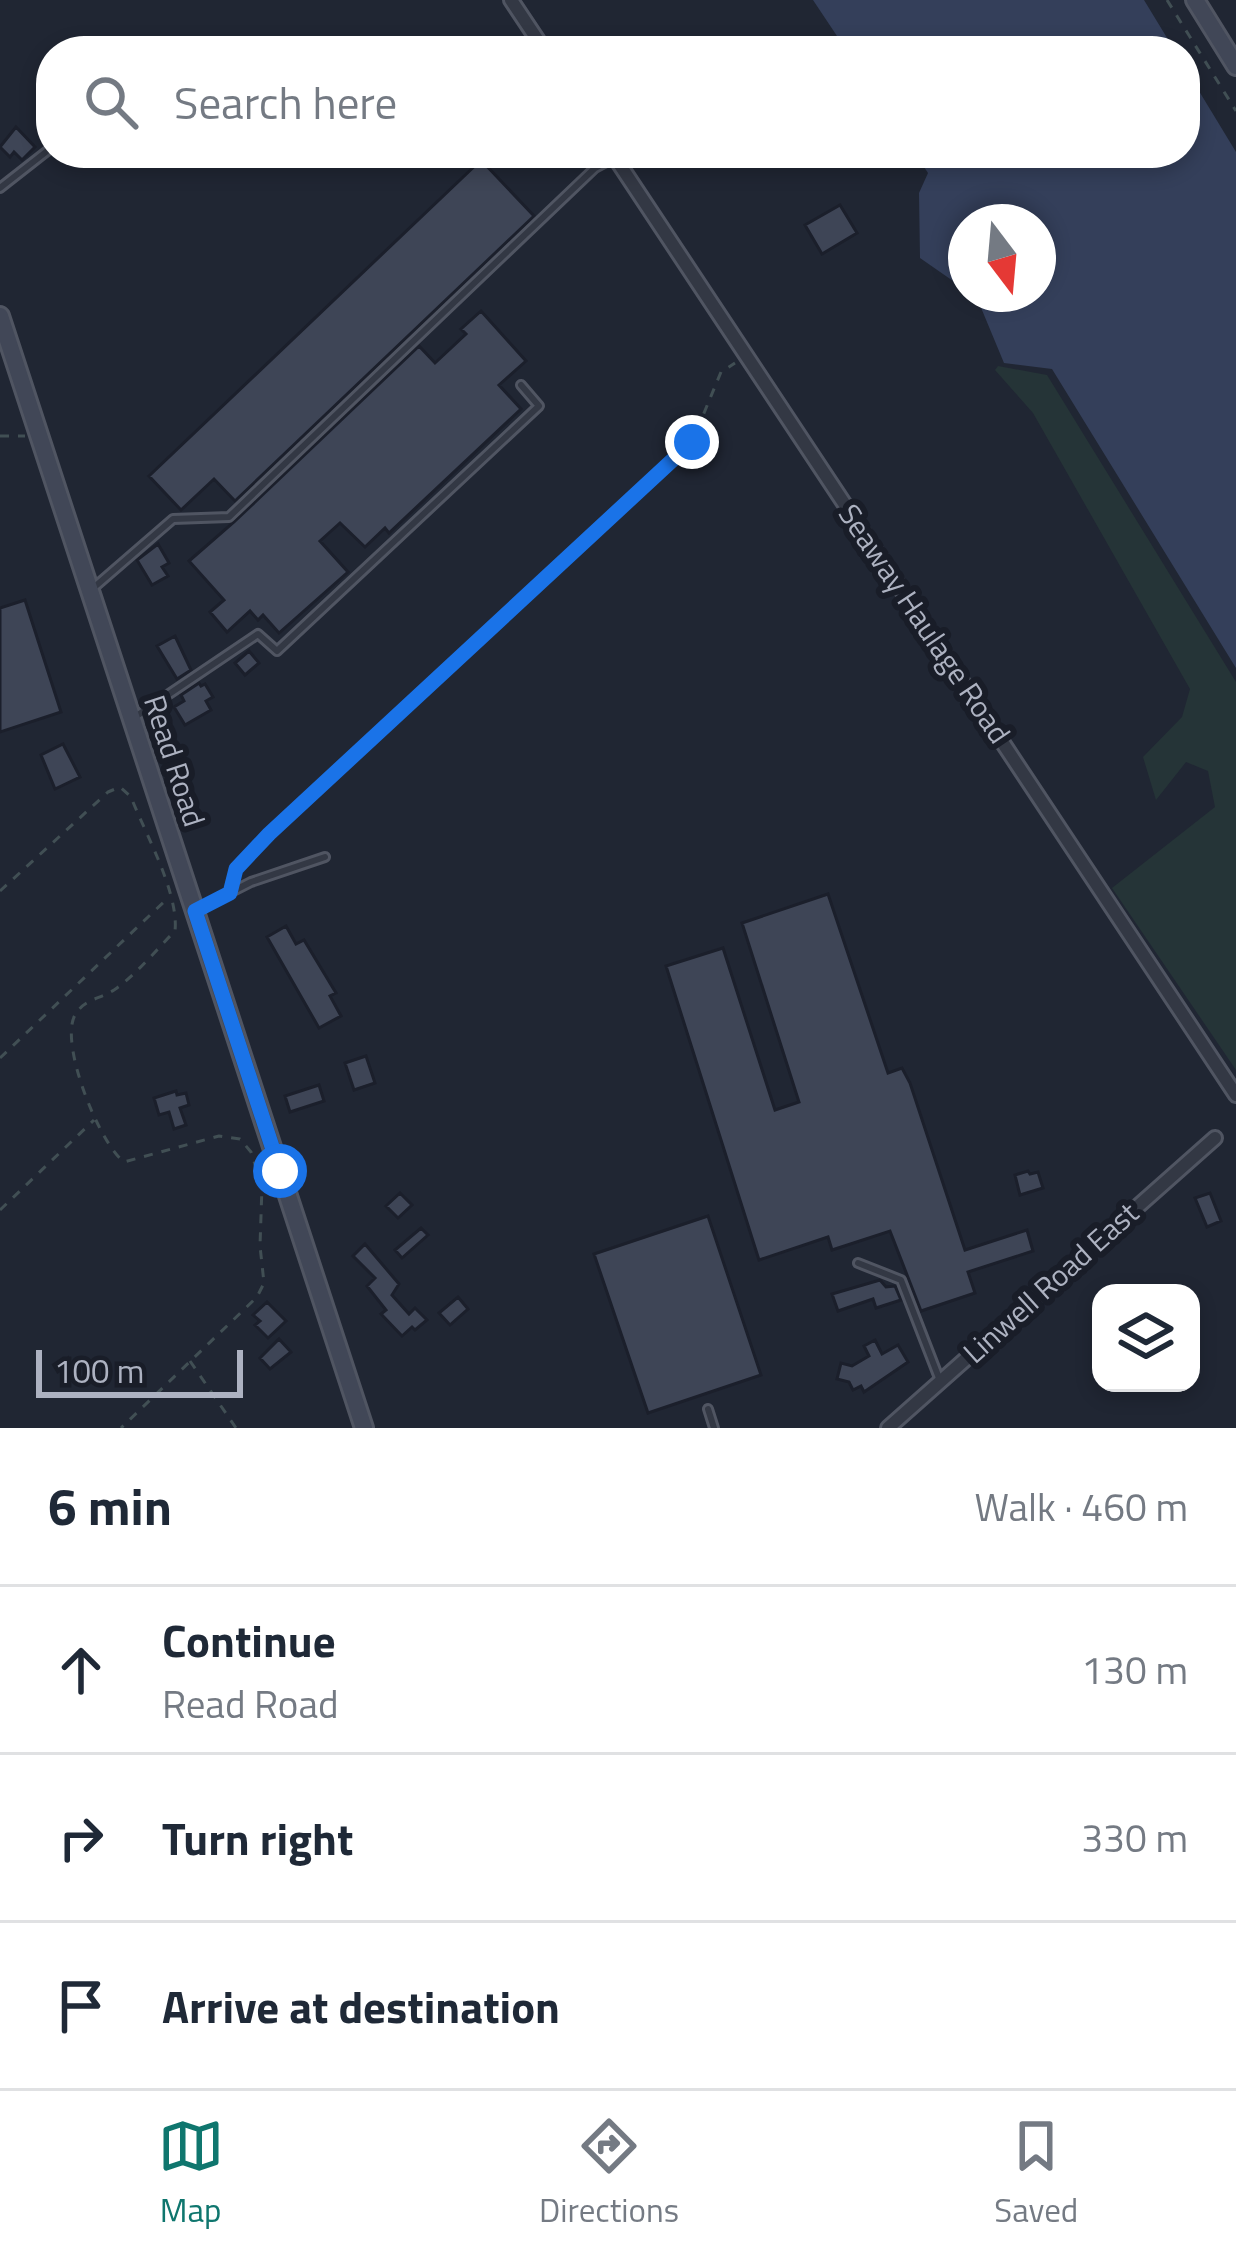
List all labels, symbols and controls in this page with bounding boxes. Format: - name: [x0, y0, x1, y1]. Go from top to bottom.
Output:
- search box: [36, 36, 1200, 168]
- text: Search here: [174, 68, 397, 136]
- icon: search: [78, 69, 144, 135]
- north arrow: [948, 204, 1056, 312]
- route end: [665, 415, 719, 469]
- street label: Seaway Haulage Road: [827, 494, 1022, 753]
- street label: Read Road: [132, 689, 218, 832]
- route start: [253, 1144, 307, 1198]
- street label: Linwell Road East: [952, 1190, 1149, 1374]
- map controls: [1092, 1284, 1200, 1392]
- button: layers: [1092, 1284, 1200, 1392]
- scale bar: [36, 1344, 243, 1397]
- text: 100 m: [54, 1346, 144, 1396]
- text: 6 min: [48, 1467, 172, 1545]
- text: Walk · 460 m: [974, 1477, 1188, 1536]
- text: Continue: [162, 1606, 336, 1674]
- icon: ahead: [48, 1637, 114, 1703]
- text: 130 m: [1081, 1640, 1188, 1699]
- text: Read Road: [162, 1674, 339, 1733]
- text: Turn right: [162, 1804, 353, 1872]
- icon: right: [48, 1805, 114, 1871]
- text: 330 m: [1081, 1808, 1188, 1867]
- text: Arrive at destination: [162, 1972, 560, 2040]
- icon: arrive: [48, 1973, 114, 2039]
- tab: Map: [158, 2113, 224, 2235]
- tab: Directions: [539, 2113, 679, 2235]
- tab: Saved: [994, 2113, 1078, 2235]

